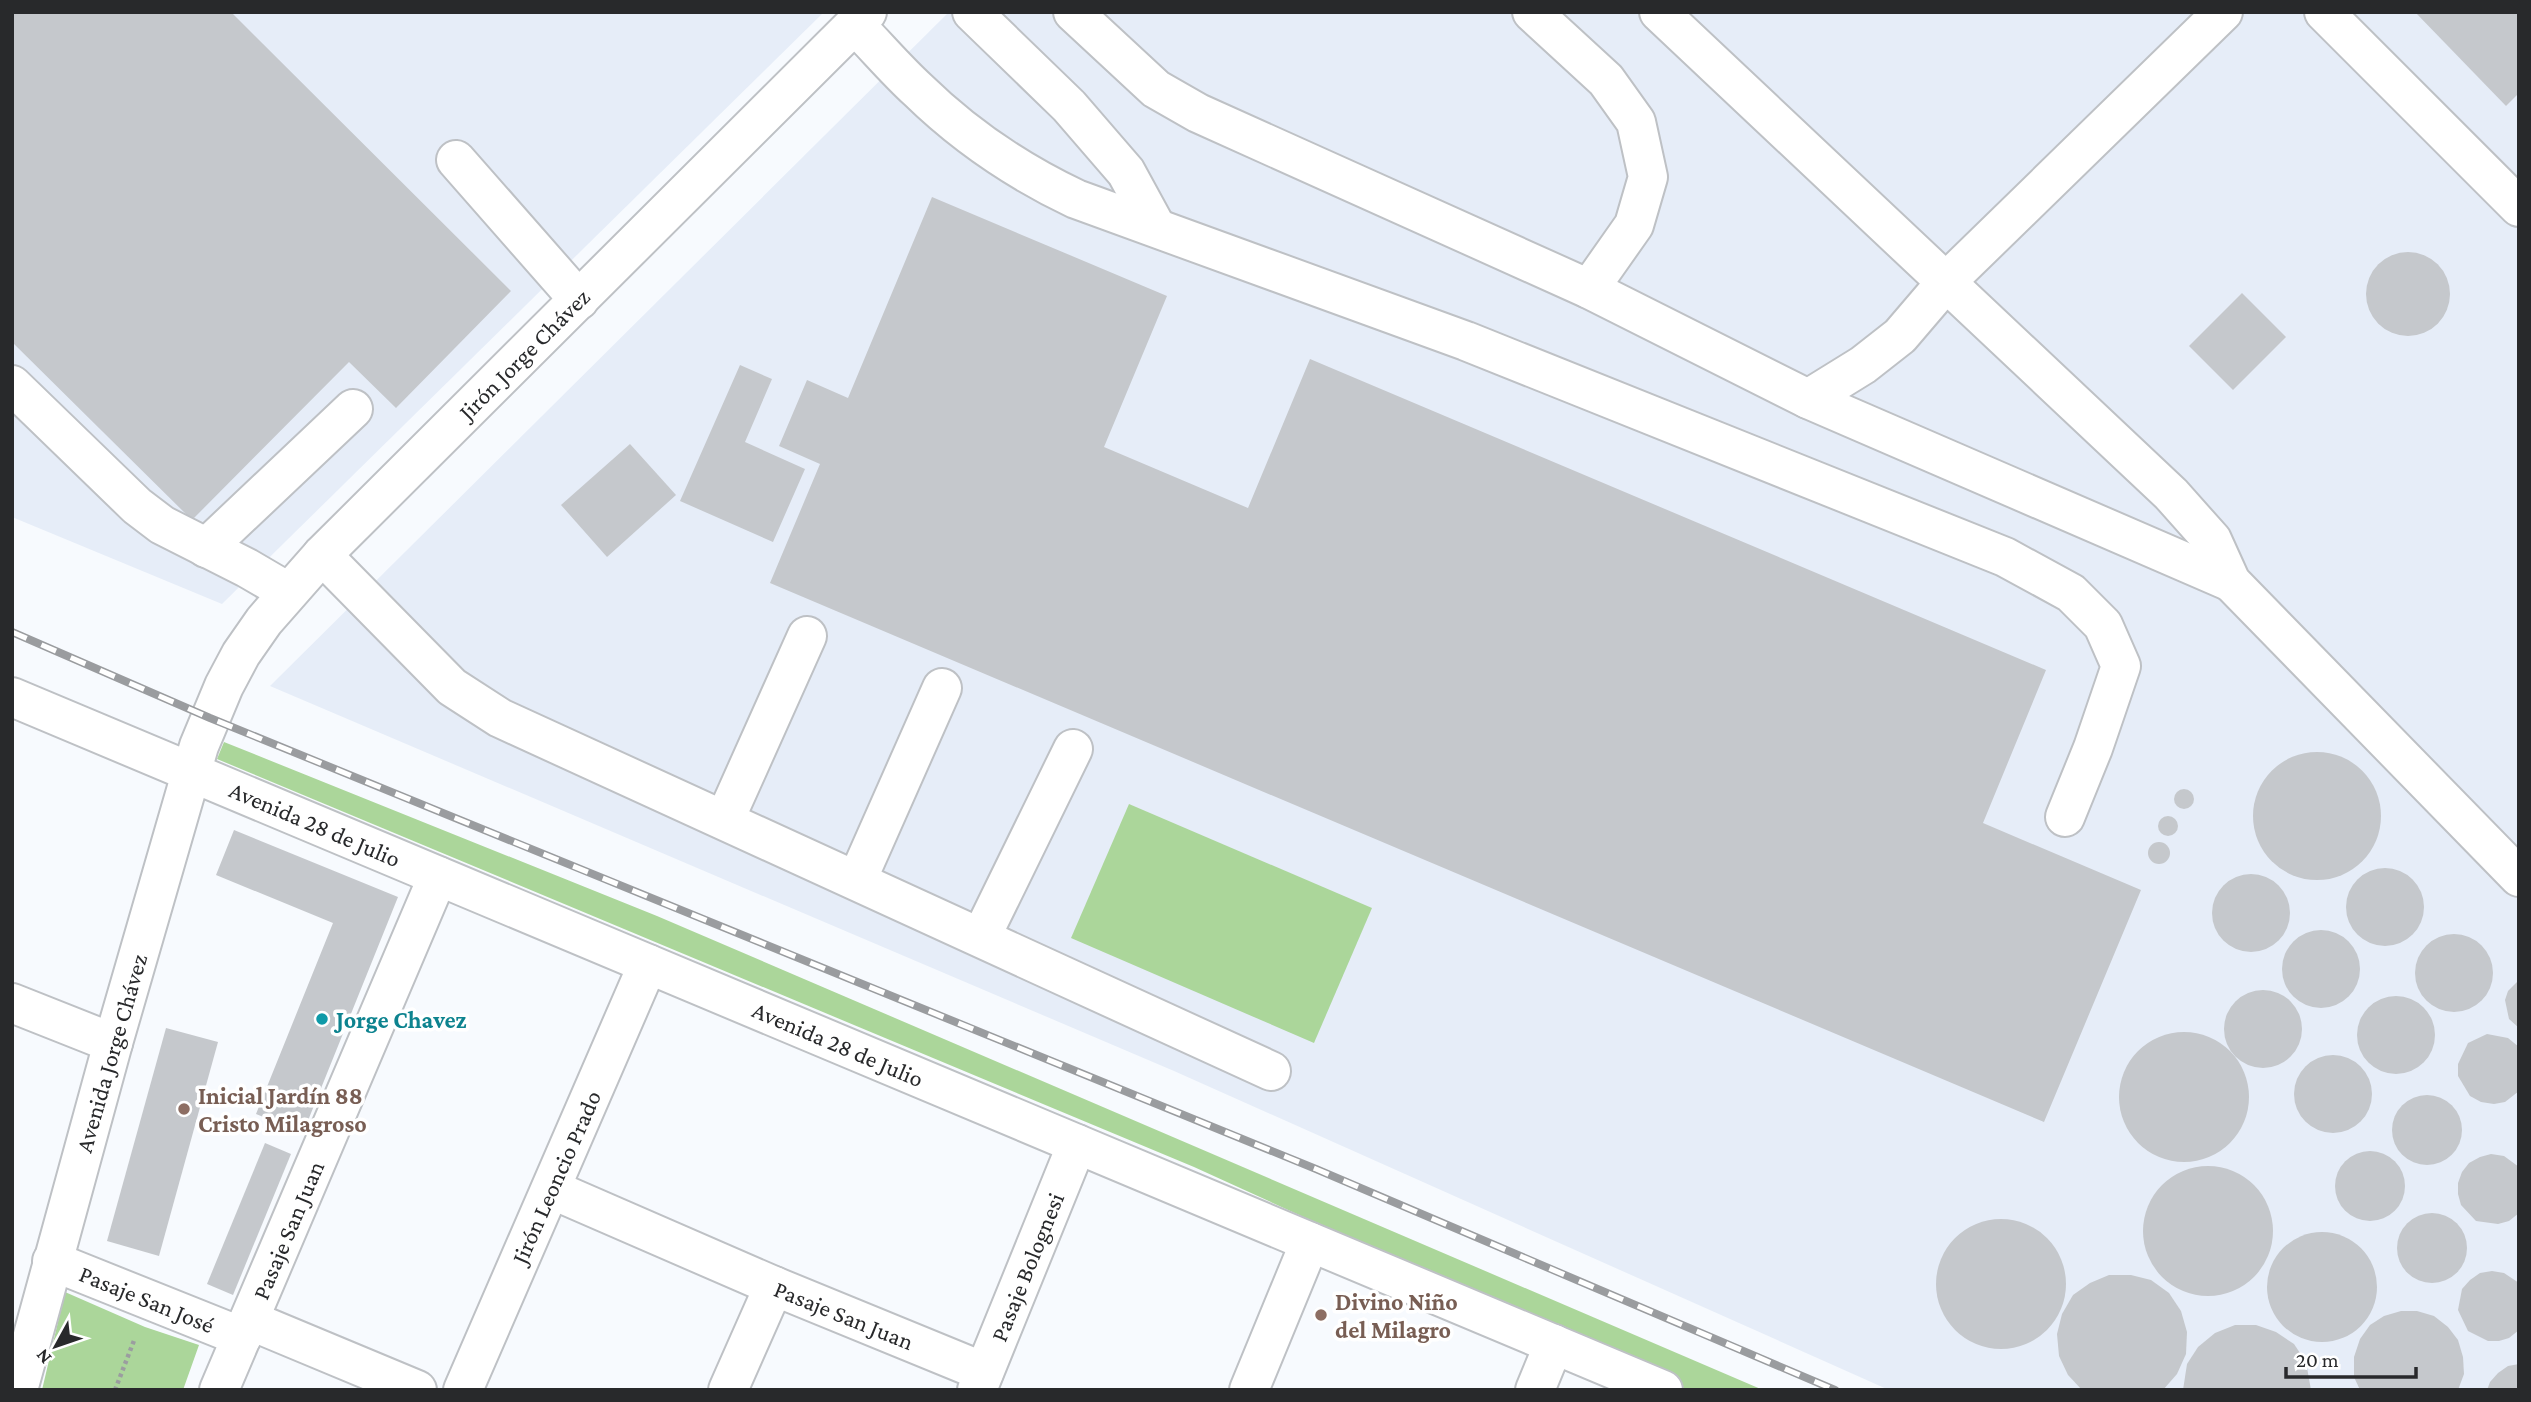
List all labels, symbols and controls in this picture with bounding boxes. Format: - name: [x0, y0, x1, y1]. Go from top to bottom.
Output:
- street label: Jirón Jorge Chávez: [451, 283, 595, 427]
- street label: Avenida 28 de Julio: [226, 776, 404, 872]
- street label: Avenida Jorge Chávez: [70, 951, 152, 1155]
- street label: Avenida 28 de Julio: [749, 996, 927, 1092]
- place label: Jorge Chavez: [333, 1006, 467, 1033]
- marker: Jorge Chavez: [314, 1011, 330, 1027]
- place label: Inicial Jardín 88 Cristo Milagroso: [198, 1082, 367, 1137]
- street label: Jirón Leoncio Prado: [505, 1086, 606, 1270]
- marker: Inicial Jardín 88 Cristo Milagroso: [176, 1101, 192, 1117]
- street label: Pasaje San Juan: [247, 1157, 329, 1303]
- street label: Pasaje Bolognesi: [985, 1189, 1069, 1345]
- street label: Pasaje San José: [76, 1260, 218, 1338]
- street label: Pasaje San Juan: [770, 1275, 918, 1355]
- place label: Divino Niño del Milagro: [1335, 1288, 1458, 1343]
- marker: Divino Niño del Milagro: [1313, 1307, 1329, 1323]
- north arrow: [21, 1311, 91, 1381]
- scale bar: [2286, 1336, 2416, 1380]
- text: N: [31, 1345, 56, 1368]
- text: 20 m: [2296, 1348, 2339, 1372]

